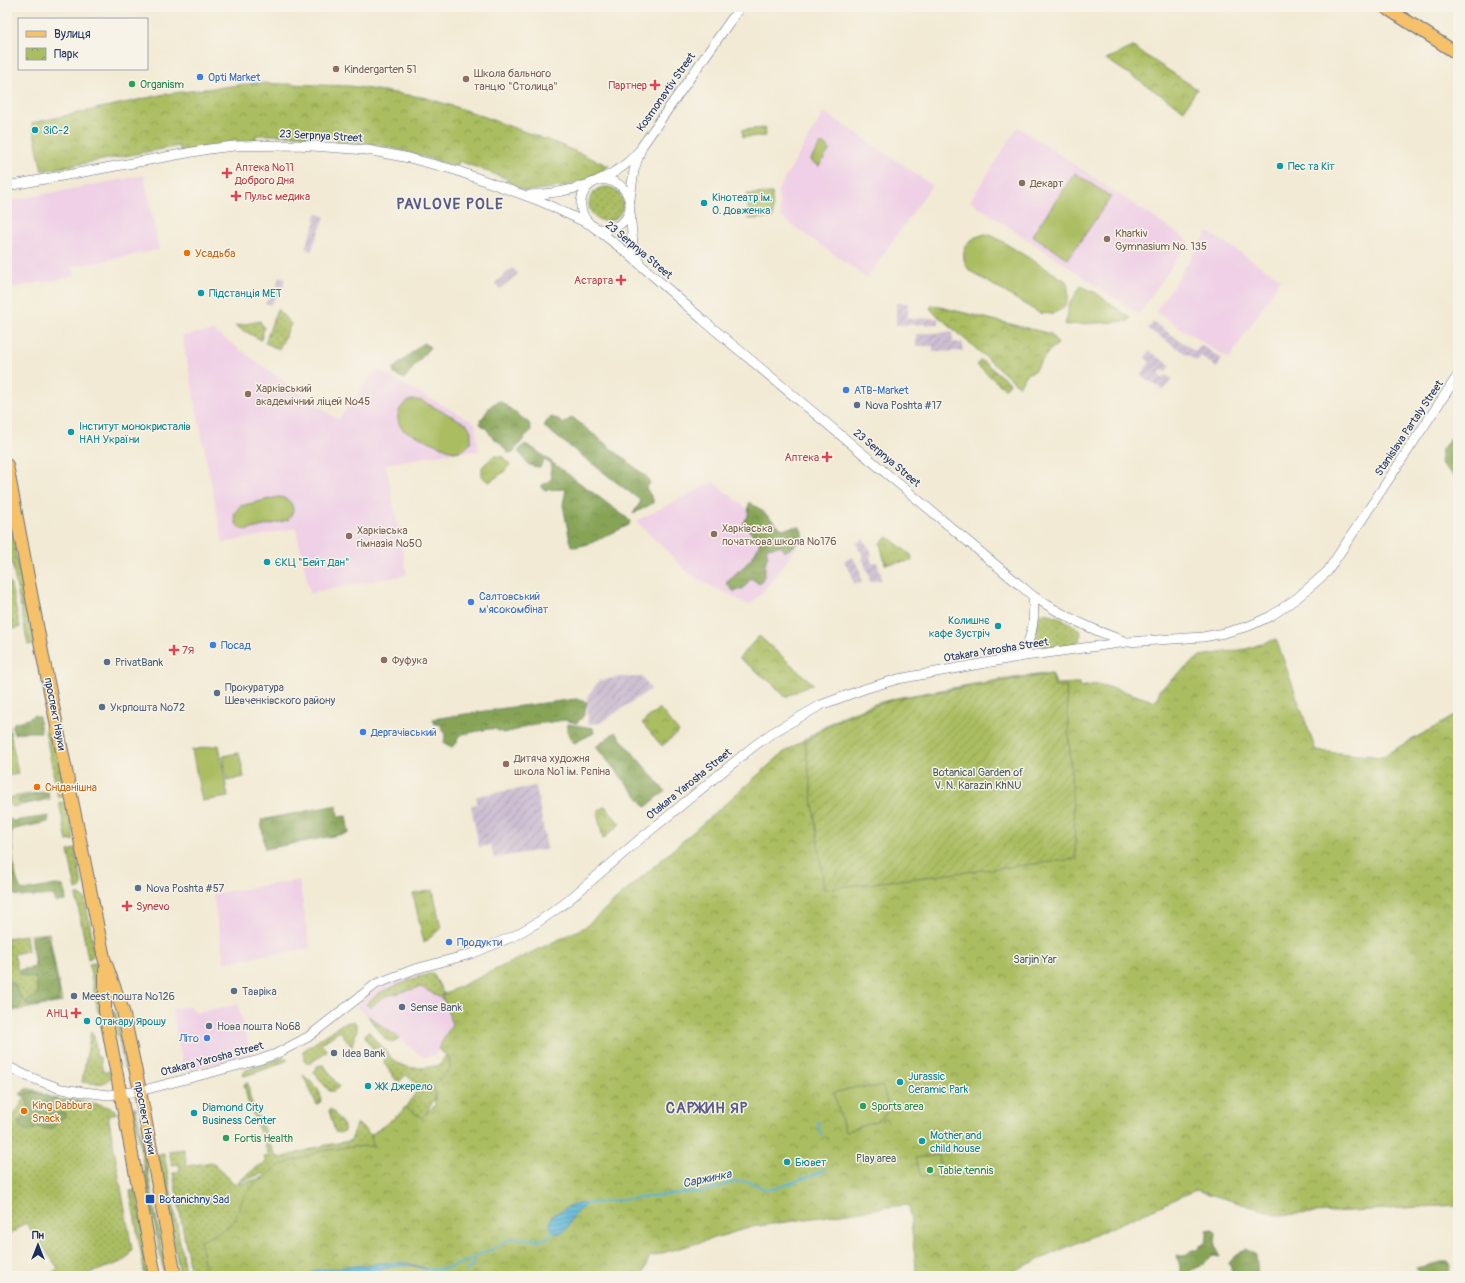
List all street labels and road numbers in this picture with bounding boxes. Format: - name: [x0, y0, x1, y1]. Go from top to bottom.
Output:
- street label: Kosmonavtiv Street: [634, 50, 698, 134]
- street label: 23 Serpnya Street: [279, 127, 364, 145]
- street label: 23 Serpnya Street: [603, 218, 676, 282]
- street label: Stanislava Partaly Street: [1372, 377, 1446, 478]
- street label: 23 Serpnya Street: [851, 426, 924, 490]
- street label: Otakara Yarosha Street: [943, 635, 1050, 665]
- street label: проспект Науки: [42, 676, 68, 752]
- street label: Otakara Yarosha Street: [644, 745, 735, 822]
- street label: Otakara Yarosha Street: [159, 1039, 265, 1079]
- street label: проспект Науки: [132, 1080, 158, 1156]

